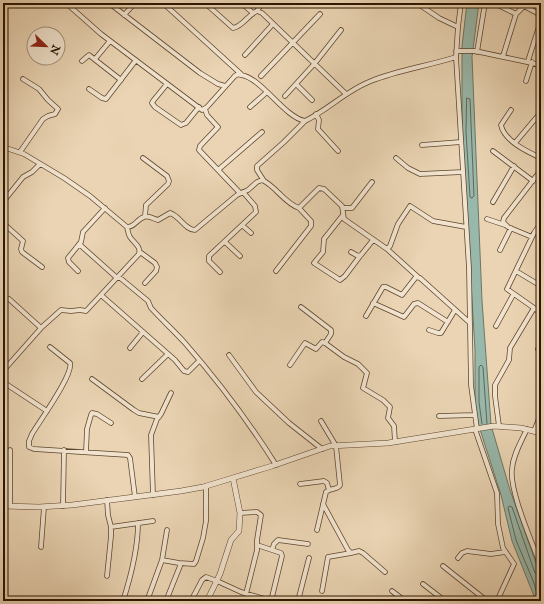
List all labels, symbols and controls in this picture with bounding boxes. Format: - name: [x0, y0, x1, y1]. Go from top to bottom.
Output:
- north arrow: [26, 26, 66, 66]
- text: N: [46, 41, 63, 57]

